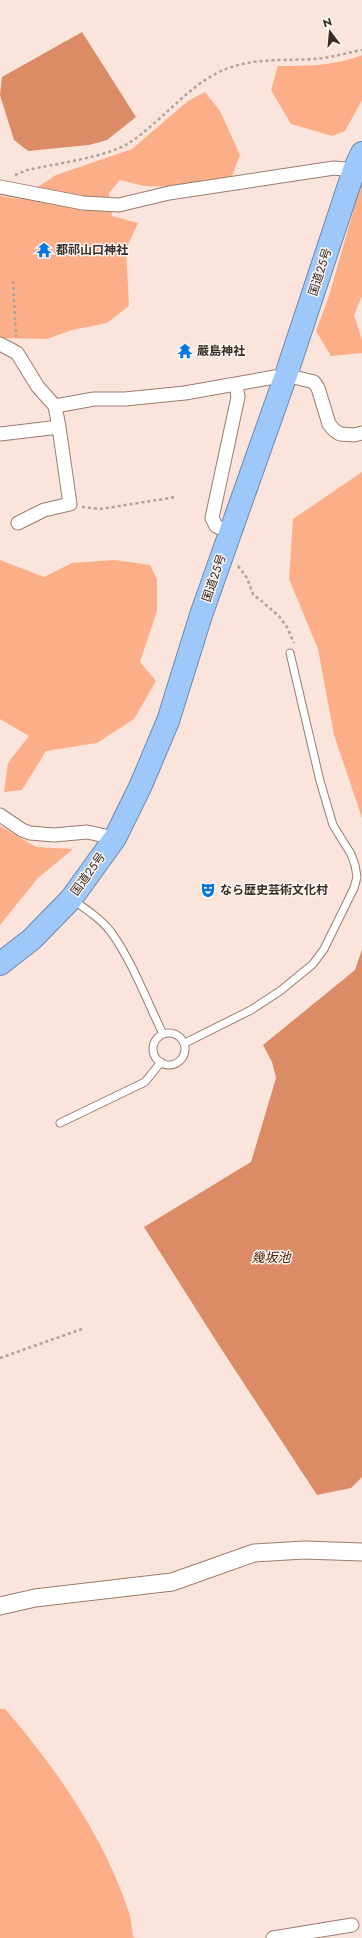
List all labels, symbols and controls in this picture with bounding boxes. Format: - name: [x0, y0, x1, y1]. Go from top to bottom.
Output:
- north arrow: [310, 12, 350, 52]
- text: N: [321, 13, 334, 31]
- temple icon: 都祁山口神社: [35, 241, 53, 259]
- place label: 都祁山口神社: [56, 241, 128, 259]
- street label: 国道25号: [304, 246, 336, 298]
- temple icon: 嚴島神社: [176, 342, 194, 360]
- place label: 嚴島神社: [197, 342, 245, 360]
- street label: 国道25号: [197, 552, 231, 604]
- street label: 国道25号: [66, 849, 110, 899]
- theatre icon: なら歴史芸術文化村: [199, 881, 217, 899]
- place label: なら歴史芸術文化村: [220, 881, 328, 899]
- water label: 幾坂池: [251, 1248, 292, 1267]

